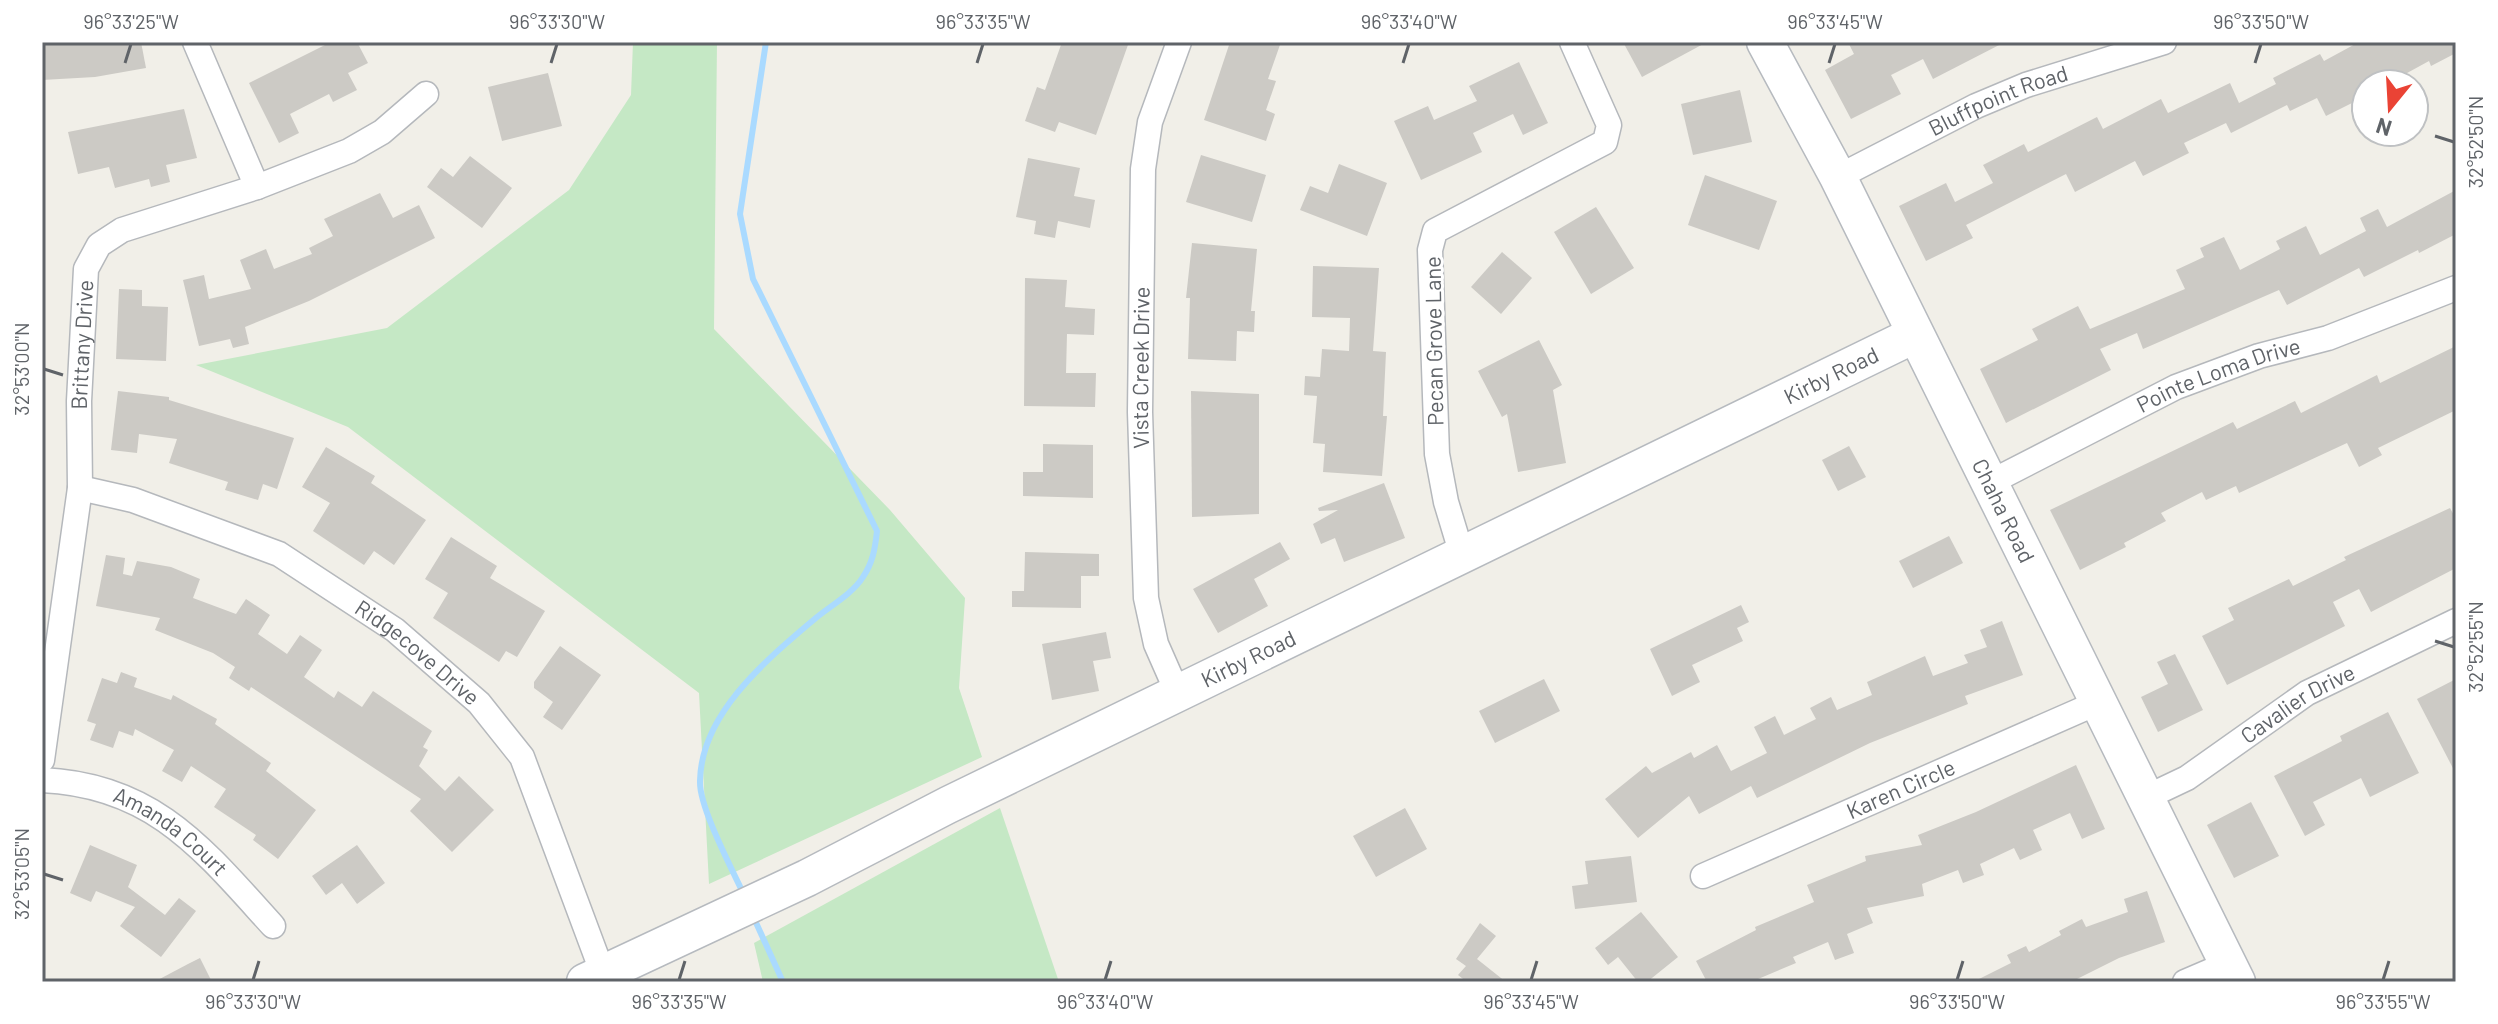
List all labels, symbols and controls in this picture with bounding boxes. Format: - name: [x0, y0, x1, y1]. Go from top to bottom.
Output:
- text: 96°33'25"W: [83, 9, 179, 33]
- text: 96°33'30"W: [509, 9, 605, 33]
- text: 96°33'35"W: [936, 9, 1031, 33]
- text: 96°33'40"W: [1361, 9, 1458, 33]
- text: 96°33'45"W: [1787, 9, 1883, 33]
- text: 96°33'50"W: [2213, 9, 2309, 33]
- street label: Bluffpoint Road: [1924, 59, 2071, 140]
- north arrow: [2350, 68, 2430, 148]
- text: 32°52'50"N: [2463, 96, 2487, 188]
- text: N: [2373, 113, 2394, 143]
- street label: Pecan Grove Lane: [1419, 256, 1447, 426]
- street label: Brittany Drive: [65, 279, 97, 410]
- street label: Vista Creek Drive: [1126, 287, 1154, 449]
- text: 32°53'00"N: [9, 322, 33, 416]
- street label: Pointe Loma Drive: [2132, 332, 2303, 417]
- street label: Kirby Road: [1779, 340, 1882, 408]
- street label: Chaha Road: [1968, 454, 2041, 567]
- street label: Ridgecove Drive: [351, 594, 486, 710]
- text: 32°52'55"N: [2463, 601, 2487, 693]
- street label: Kirby Road: [1196, 624, 1300, 692]
- street label: Cavalier Drive: [2235, 658, 2359, 748]
- street label: Karen Circle: [1842, 753, 1959, 823]
- street label: Amanda Court: [110, 781, 234, 880]
- text: 32°53'05"N: [9, 828, 33, 920]
- text: 96°33'30"W: [205, 989, 301, 1013]
- text: 96°33'35"W: [632, 989, 727, 1013]
- text: 96°33'40"W: [1057, 989, 1154, 1013]
- text: 96°33'45"W: [1483, 989, 1579, 1013]
- text: 96°33'50"W: [1909, 989, 2005, 1013]
- text: 96°33'55"W: [2336, 989, 2431, 1013]

